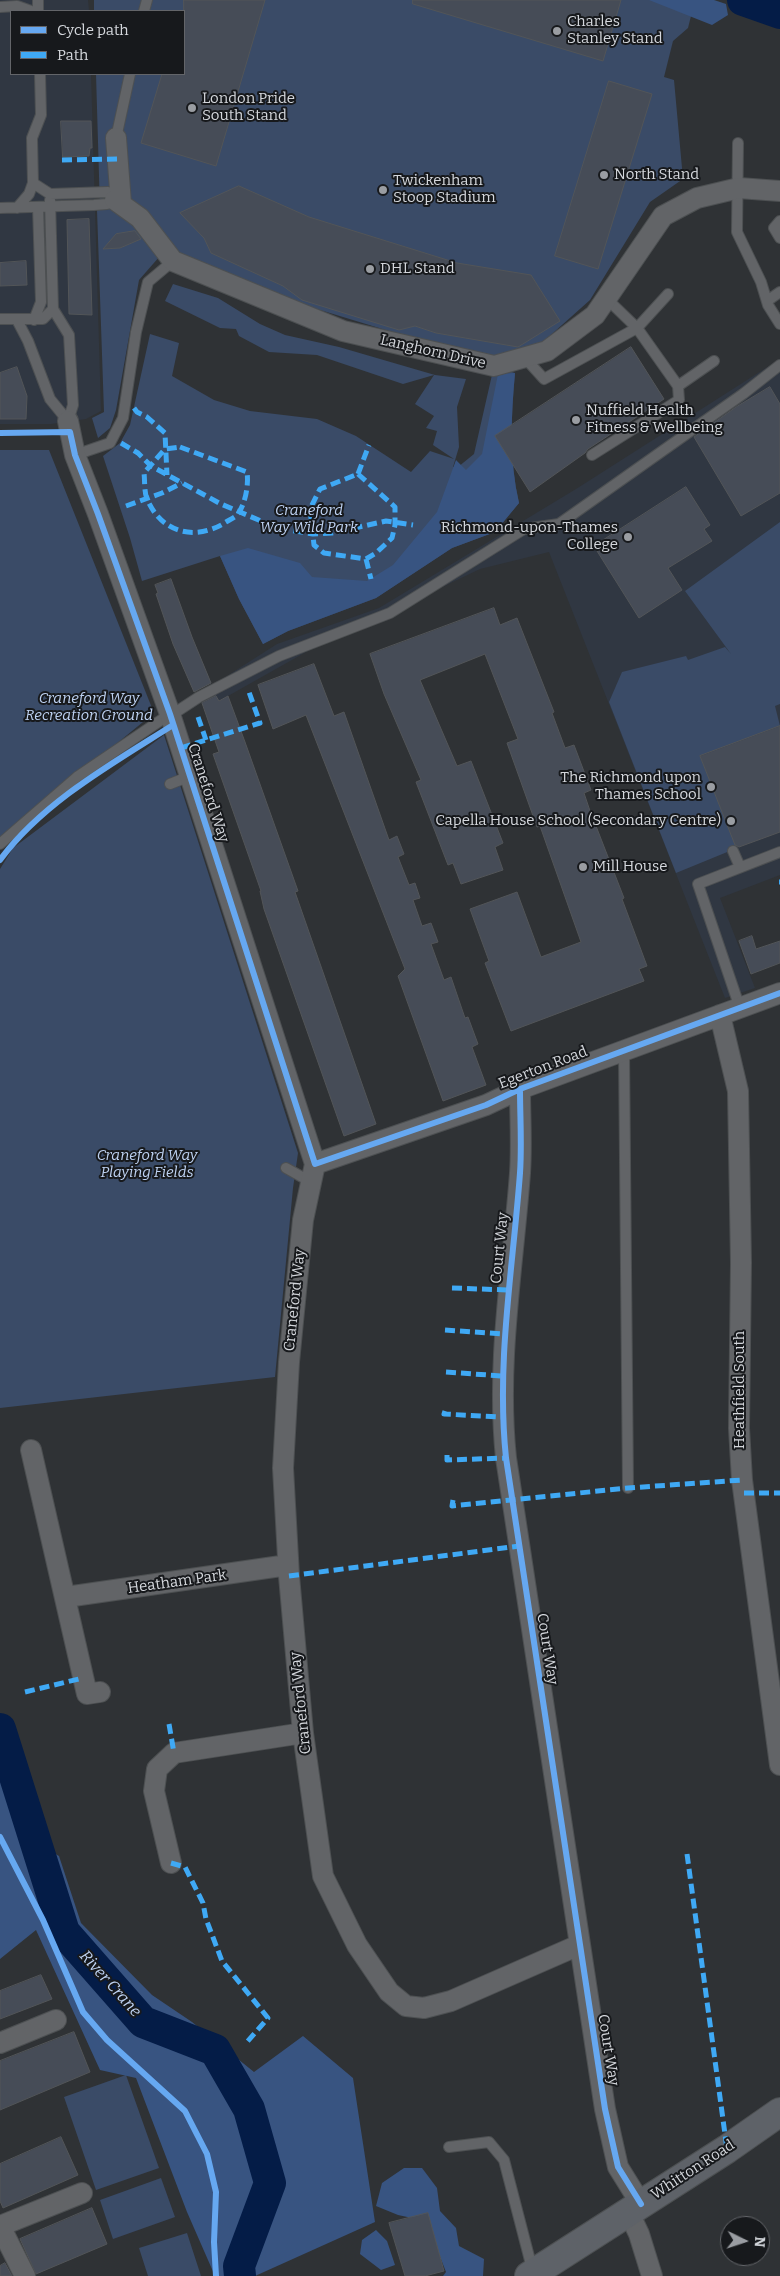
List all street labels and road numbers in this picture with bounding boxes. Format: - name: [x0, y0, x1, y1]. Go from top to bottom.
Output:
- street label: Langhorn Drive: [378, 331, 488, 373]
- street label: Craneford Way: [184, 741, 232, 845]
- street label: Egerton Road: [496, 1043, 590, 1093]
- street label: Court Way: [487, 1211, 513, 1285]
- street label: Craneford Way: [281, 1248, 309, 1352]
- street label: Heathfield South: [731, 1331, 749, 1449]
- street label: Heatham Park: [126, 1566, 228, 1598]
- street label: Court Way: [532, 1612, 562, 1686]
- street label: Craneford Way: [287, 1651, 315, 1755]
- street label: Court Way: [593, 2013, 623, 2087]
- street label: Whitton Road: [648, 2136, 738, 2204]

